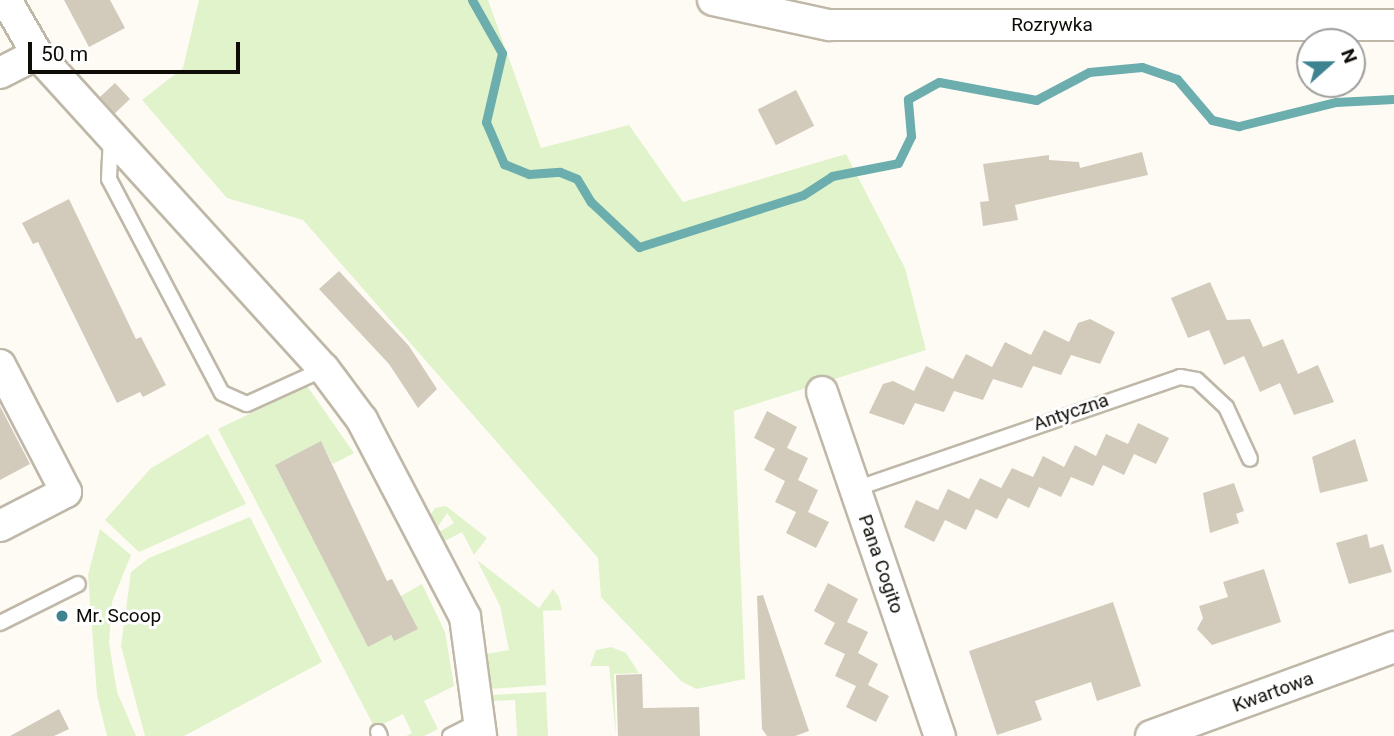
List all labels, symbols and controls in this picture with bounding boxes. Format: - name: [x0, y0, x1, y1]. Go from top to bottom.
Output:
- street label: Rozrywka: [1011, 14, 1093, 36]
- scale bar: [32, 28, 243, 72]
- north arrow: [1296, 28, 1366, 98]
- text: 50 m: [41, 42, 88, 66]
- text: N: [1336, 46, 1362, 66]
- street label: Antyczna: [1030, 388, 1112, 436]
- street label: Pana Cogito: [853, 512, 909, 616]
- place label: Mr. Scoop: [76, 605, 161, 627]
- marker: Mr. Scoop: [54, 608, 70, 624]
- street label: Kwartowa: [1229, 667, 1317, 717]

